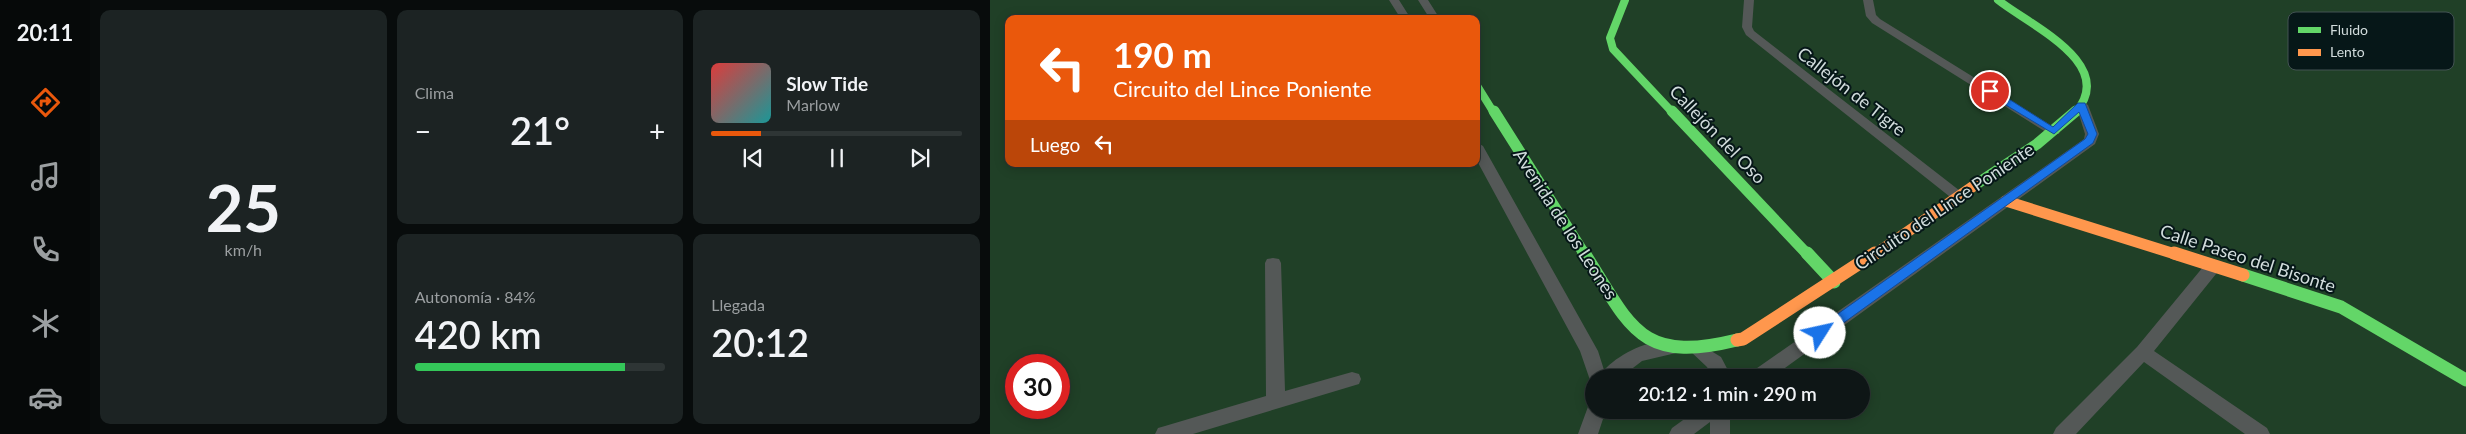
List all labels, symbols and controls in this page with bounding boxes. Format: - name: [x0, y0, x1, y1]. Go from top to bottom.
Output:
- legend: [2288, 12, 2454, 70]
- text: 20:11: [17, 19, 73, 46]
- text: Fluido: [2330, 21, 2368, 38]
- text: 190 m: [1113, 33, 1212, 75]
- icon: left: [1030, 35, 1095, 100]
- street label: Callejón de Tigre: [1793, 42, 1911, 140]
- text: Lento: [2330, 43, 2365, 60]
- pin: [1969, 70, 2011, 112]
- text: Slow Tide: [786, 72, 868, 95]
- text: Circuito del Lince Poniente: [1113, 75, 1372, 102]
- icon: arrive: [1976, 77, 2004, 105]
- street label: Callejón del Oso: [1665, 80, 1771, 188]
- text: Clima: [415, 83, 454, 102]
- icon: directions: [28, 85, 63, 120]
- text: Marlow: [786, 95, 840, 114]
- text: 21°: [510, 107, 570, 153]
- text: −: [415, 114, 431, 148]
- text: +: [649, 114, 665, 148]
- icon: left: [1090, 130, 1118, 158]
- text: Luego: [1030, 133, 1080, 156]
- street label: Circuito del Lince Poniente: [1850, 138, 2038, 274]
- icon: previous: [739, 144, 767, 172]
- icon: pause: [823, 144, 851, 172]
- icon: next: [906, 144, 934, 172]
- street label: Avenida de los Leones: [1509, 145, 1623, 303]
- icon: music: [28, 159, 63, 194]
- text: 25: [206, 168, 281, 246]
- street label: Calle Paseo del Bisonte: [2157, 219, 2339, 297]
- icon: phone: [28, 232, 63, 267]
- text: km/h: [225, 240, 262, 259]
- text: Autonomía · 84%: [415, 287, 536, 306]
- text: Llegada: [711, 295, 765, 314]
- icon: climate: [28, 306, 63, 341]
- position arrow: [1793, 306, 1845, 358]
- text: 420 km: [415, 311, 542, 357]
- text: 20:12: [711, 319, 809, 365]
- speed limit sign: 30: [1005, 354, 1070, 419]
- icon: car: [28, 380, 63, 415]
- text: 20:12 · 1 min · 290 m: [1638, 382, 1817, 405]

